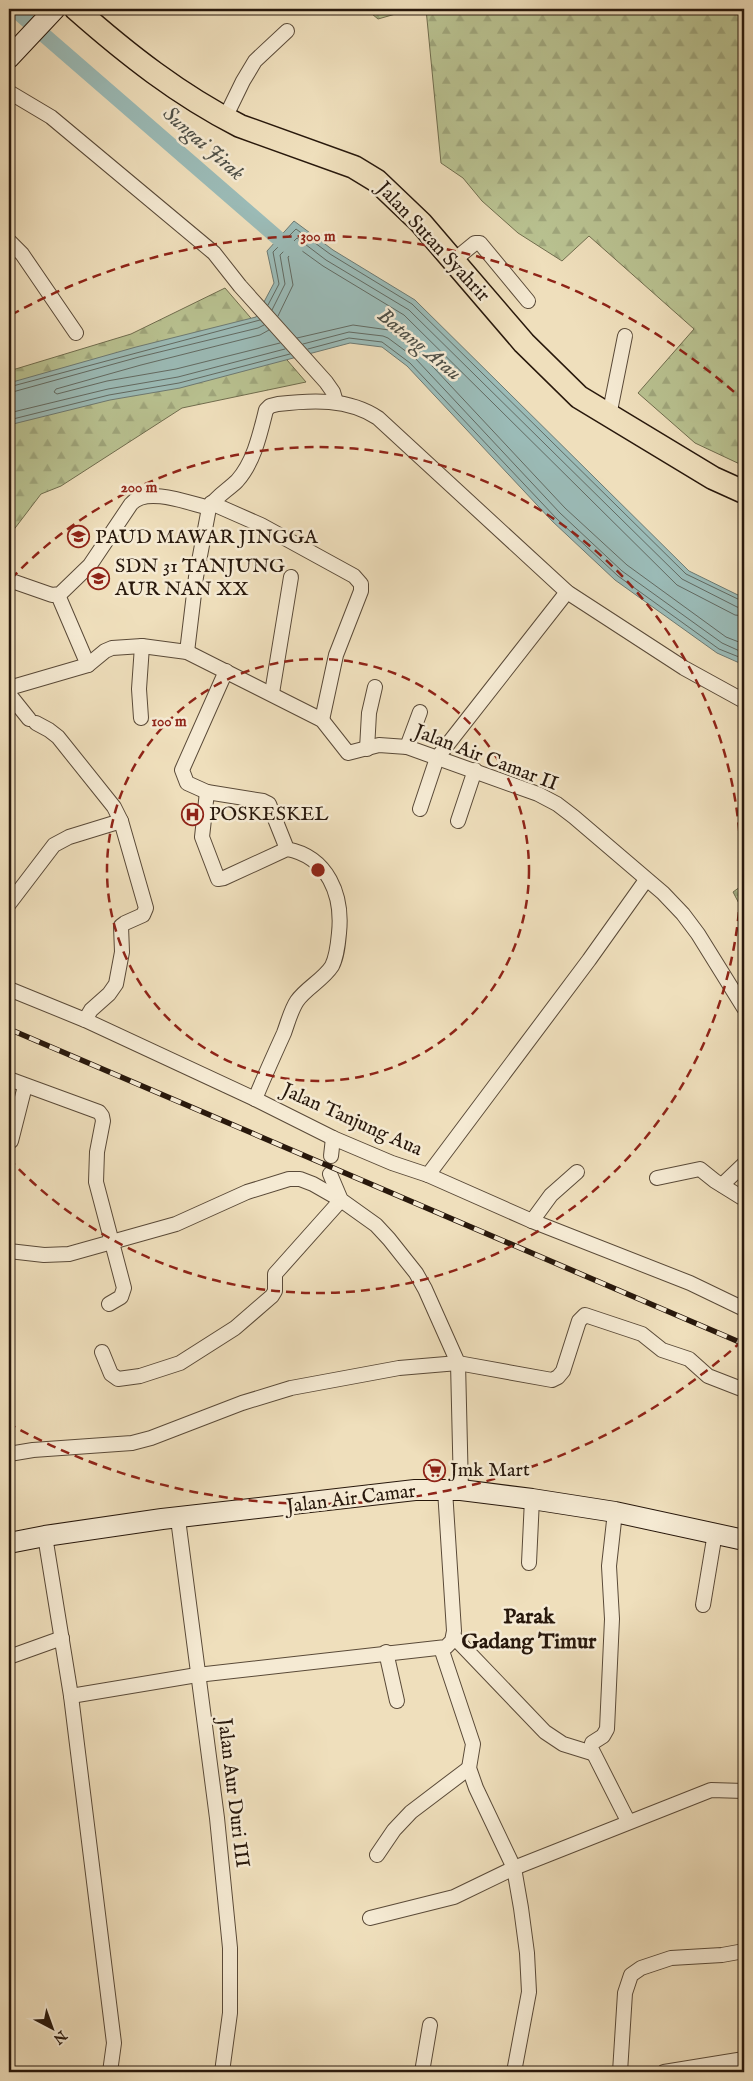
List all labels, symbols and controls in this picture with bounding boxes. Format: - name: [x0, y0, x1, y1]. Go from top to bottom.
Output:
- water label: Sungai Jirak: [156, 101, 250, 187]
- street label: Jalan Sutan Syahrir: [369, 175, 496, 308]
- text: 300 m: [300, 227, 336, 246]
- water label: Batang Arau: [371, 303, 467, 387]
- text: 200 m: [121, 478, 158, 497]
- school or university icon: PAUD MAWAR JINGGA: [67, 525, 91, 549]
- place label: PAUD MAWAR JINGGA: [95, 525, 318, 550]
- place label: SDN 31 TANJUNG AUR NAN XX: [114, 554, 285, 602]
- school or university icon: SDN 31 TANJUNG AUR NAN XX: [87, 566, 111, 590]
- text: 100 m: [151, 712, 187, 731]
- street label: Jalan Air Camar II: [409, 718, 562, 797]
- hospital icon: POSKESKEL: [181, 802, 205, 826]
- place label: POSKESKEL: [209, 802, 329, 827]
- centre of rings: [309, 861, 327, 879]
- street label: Jalan Tanjung Aua: [276, 1077, 426, 1162]
- supermarket icon: Jmk Mart: [422, 1458, 446, 1482]
- place label: Jmk Mart: [448, 1458, 530, 1483]
- street label: Jalan Air Camar: [283, 1479, 418, 1520]
- district label: Parak Gadang Timur: [462, 1603, 597, 1656]
- street label: Jalan Aur Duri III: [211, 1715, 255, 1870]
- north arrow: [28, 2004, 78, 2054]
- text: N: [49, 2026, 71, 2048]

